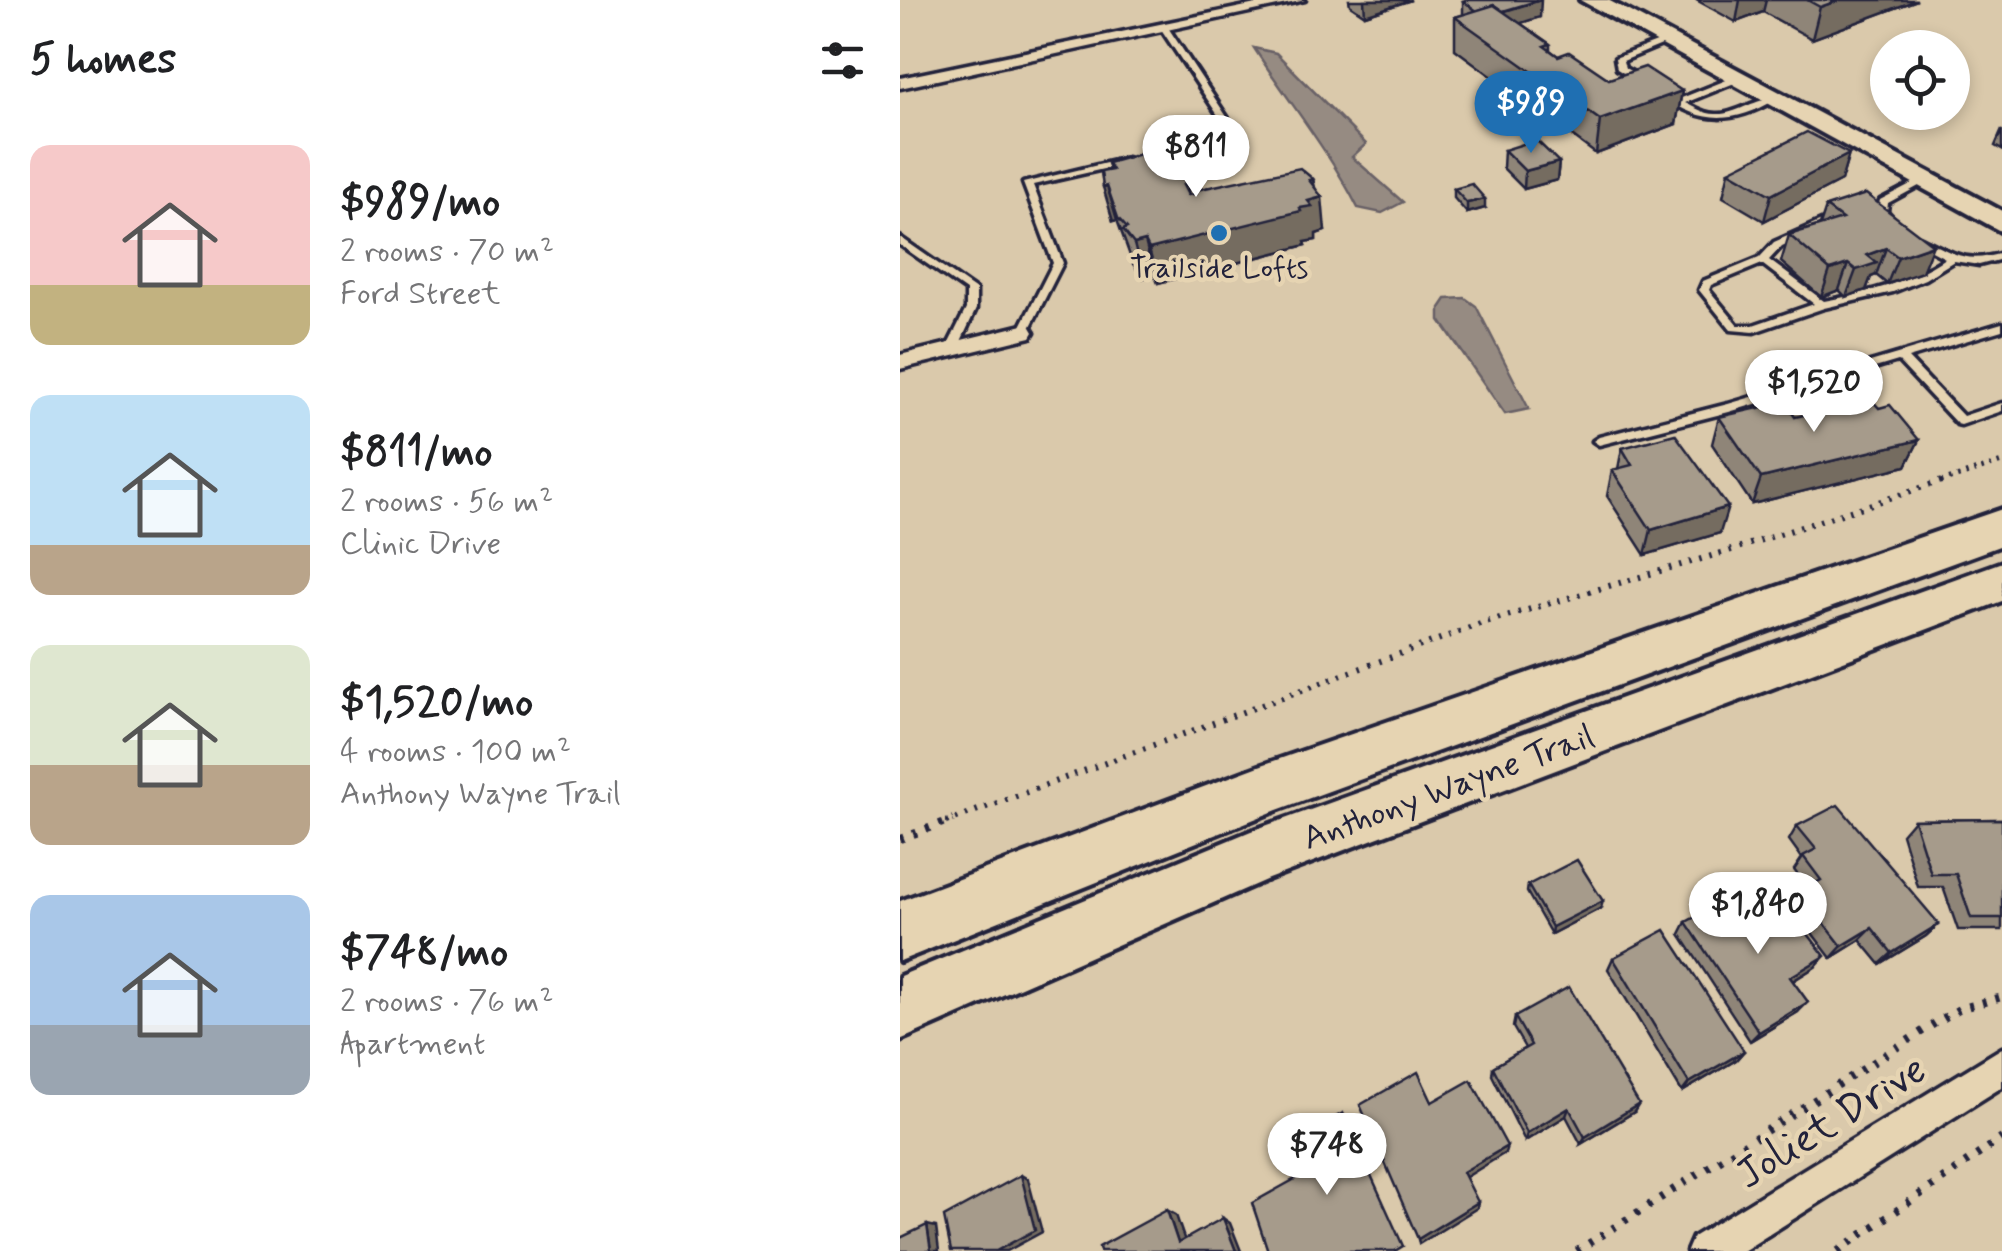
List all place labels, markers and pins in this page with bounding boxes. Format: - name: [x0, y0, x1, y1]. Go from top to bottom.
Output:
- pin: $989: [1472, 71, 1590, 156]
- pin: $811: [1137, 115, 1255, 200]
- marker: Trailside Lofts: [1208, 222, 1230, 244]
- place label: Trailside Lofts: [1130, 249, 1308, 288]
- pin: $1,520: [1733, 350, 1895, 435]
- pin: $1,840: [1677, 872, 1839, 957]
- pin: $748: [1268, 1113, 1386, 1198]

